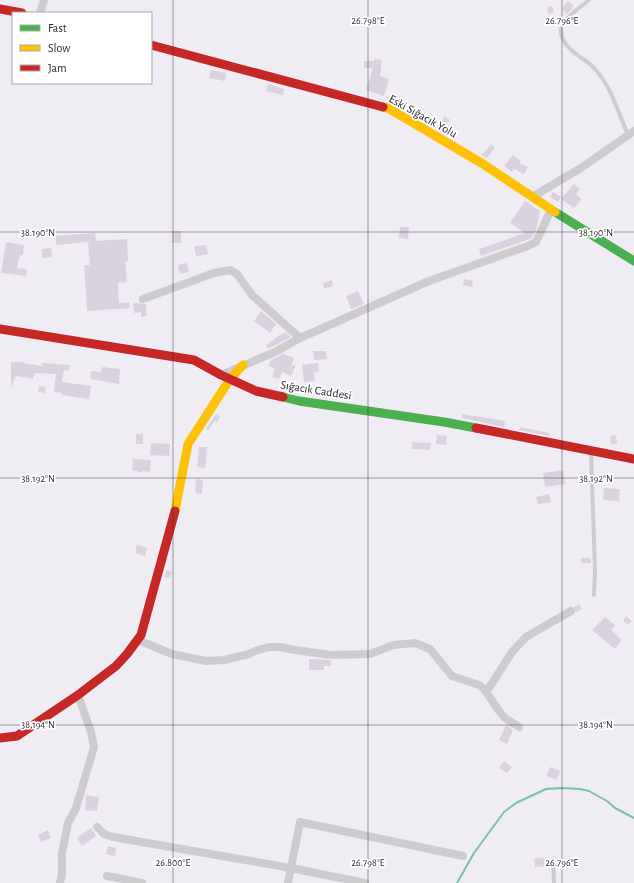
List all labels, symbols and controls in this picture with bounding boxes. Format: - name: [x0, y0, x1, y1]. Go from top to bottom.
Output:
- legend: [12, 12, 152, 84]
- text: 26.798°E: [352, 16, 385, 26]
- text: 26.796°E: [546, 16, 579, 26]
- text: Fast: [48, 22, 67, 34]
- text: Slow: [48, 42, 70, 54]
- text: Jam: [48, 62, 67, 74]
- street label: Eski Sığacık Yolu: [387, 92, 459, 140]
- text: 38.190°N: [21, 228, 55, 238]
- text: 38.190°N: [579, 228, 613, 238]
- street label: Sığacık Caddesi: [280, 378, 352, 402]
- text: 38.192°N: [21, 474, 55, 484]
- text: 38.192°N: [579, 474, 613, 484]
- text: 38.194°N: [21, 720, 55, 730]
- text: 38.194°N: [579, 720, 613, 730]
- text: 26.800°E: [156, 858, 190, 868]
- text: 26.798°E: [352, 858, 385, 868]
- text: 26.796°E: [546, 858, 579, 868]

